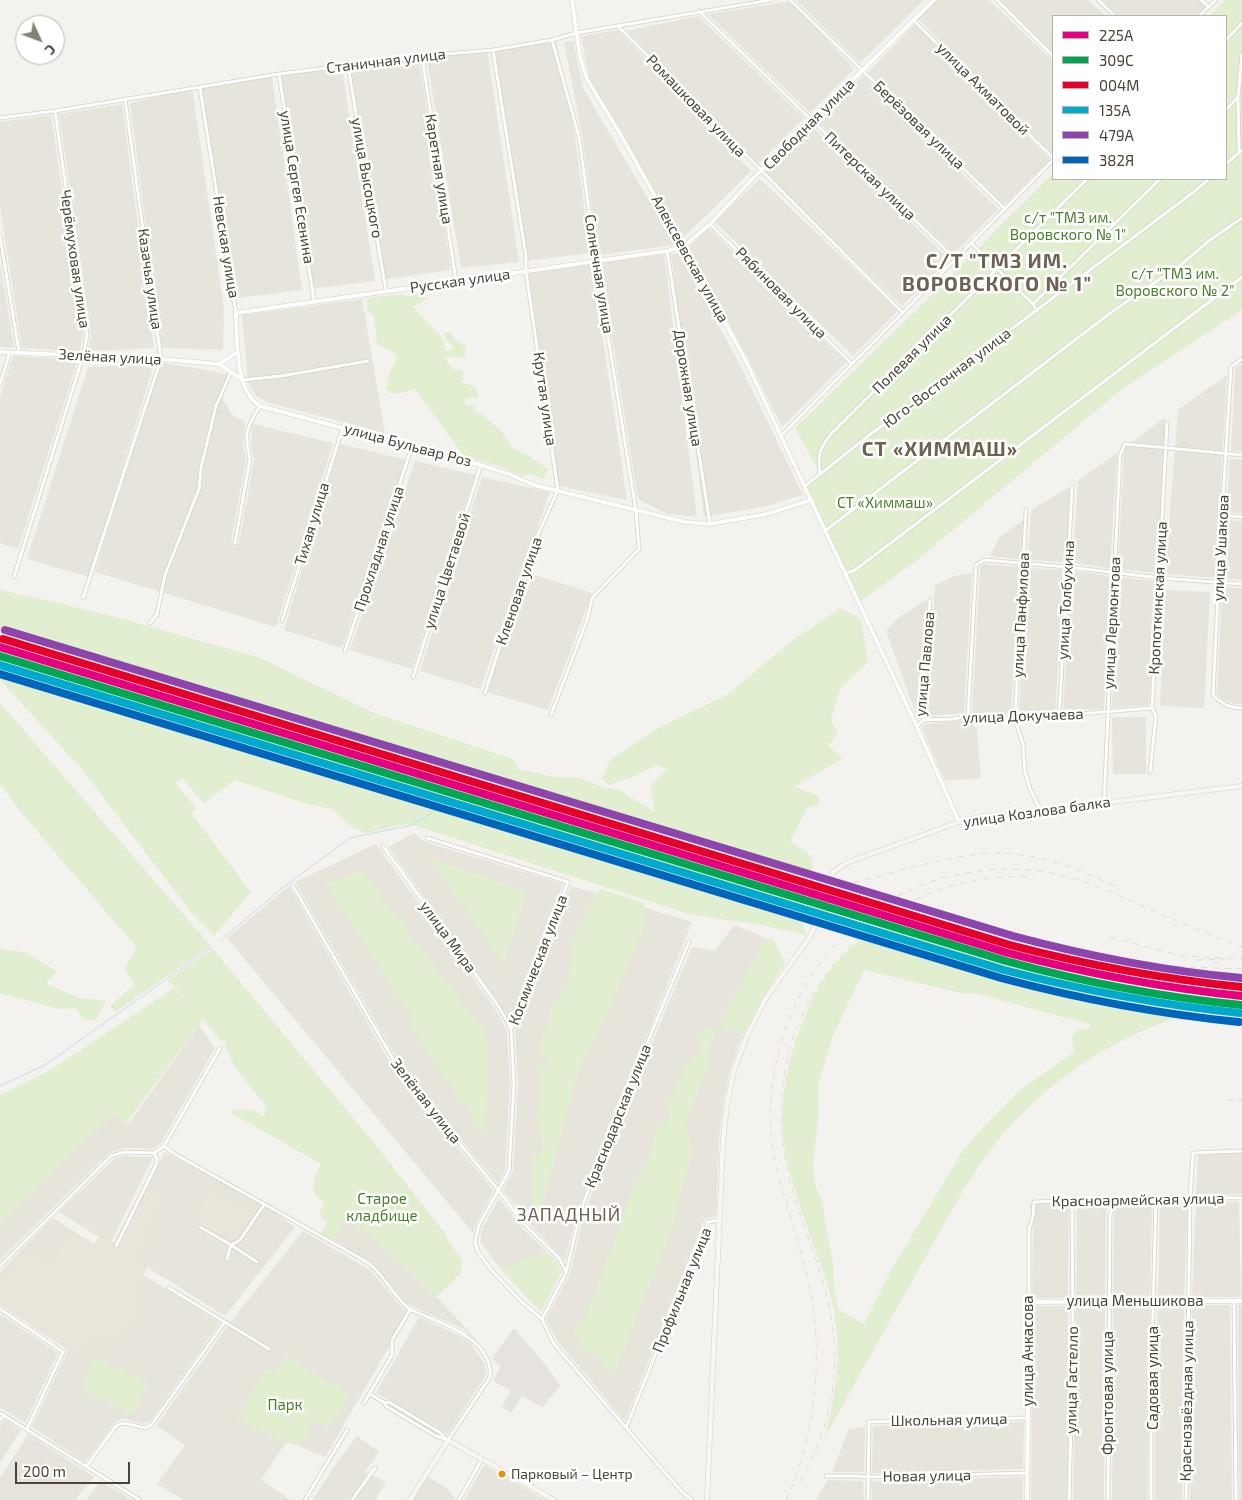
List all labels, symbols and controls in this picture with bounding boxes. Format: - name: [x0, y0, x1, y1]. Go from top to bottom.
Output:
- north arrow: [15, 15, 65, 65]
- legend: [1052, 15, 1227, 180]
- text: 225А: [1099, 26, 1133, 44]
- street label: улица Ахматовой: [933, 39, 1033, 139]
- text: С: [42, 41, 60, 59]
- street label: Станичная улица: [325, 45, 447, 77]
- street label: Ромашковая улица: [642, 51, 750, 161]
- text: 309С: [1099, 51, 1134, 69]
- street label: Свободная улица: [760, 75, 858, 173]
- text: 004М: [1099, 76, 1139, 94]
- street label: Берёзовая улица: [870, 77, 968, 173]
- text: 135А: [1099, 101, 1131, 119]
- street label: улица Сергея Есенина: [276, 109, 318, 265]
- street label: Каретная улица: [421, 112, 457, 226]
- street label: улица Высоцкого: [348, 116, 386, 240]
- text: 479А: [1099, 126, 1134, 144]
- street label: Питерская улица: [821, 128, 919, 224]
- text: 382Я: [1099, 151, 1134, 169]
- street label: Черёмуховая улица: [56, 188, 94, 330]
- street label: Алексеевская улица: [648, 192, 732, 326]
- street label: Невская улица: [209, 194, 243, 300]
- park label: с/т "ТМЗ им. Воровского № 1": [1010, 209, 1126, 244]
- street label: Солнечная улица: [581, 213, 617, 335]
- street label: Казачья улица: [134, 227, 166, 331]
- street label: Рябиновая улица: [732, 244, 830, 342]
- district label: С/Т "ТМЗ ИМ. ВОРОВСКОГО № 1": [900, 249, 1094, 296]
- street label: Русская улица: [409, 265, 511, 297]
- park label: с/т "ТМЗ им. Воровского № 2": [1115, 265, 1235, 300]
- street label: Полевая улица: [869, 311, 955, 397]
- street label: Юго-Восточная улица: [880, 324, 1014, 432]
- street label: Дорожная улица: [670, 328, 706, 448]
- street label: Зелёная улица: [58, 345, 162, 369]
- street label: Крутая улица: [530, 351, 560, 447]
- street label: улица Бульвар Роз: [342, 419, 474, 471]
- district label: СТ «ХИММАШ»: [860, 437, 1020, 461]
- street label: Тихая улица: [291, 480, 333, 568]
- street label: Прохладная улица: [350, 484, 408, 614]
- park label: СТ «Химмаш»: [837, 494, 933, 512]
- street label: улица Ушакова: [1209, 494, 1233, 602]
- street label: улица Цветаевой: [420, 511, 474, 631]
- street label: Кропоткинская улица: [1145, 521, 1171, 675]
- street label: Кленовая улица: [492, 535, 546, 647]
- street label: улица Толбухина: [1054, 540, 1078, 660]
- street label: улица Панфилова: [1009, 552, 1033, 678]
- street label: улица Лермонтова: [1100, 556, 1124, 690]
- street label: улица Павлова: [911, 611, 939, 717]
- street label: улица Докучаева: [962, 705, 1084, 727]
- street label: улица Козлова балка: [962, 793, 1112, 831]
- street label: Космическая улица: [505, 892, 571, 1028]
- street label: улица Мира: [416, 898, 480, 976]
- street label: Краснодарская улица: [581, 1042, 655, 1190]
- street label: Зелёная улица: [387, 1055, 465, 1147]
- street label: Красноармейская улица: [1051, 1189, 1225, 1211]
- park label: Старое кладбище: [346, 1190, 418, 1225]
- district label: ЗАПАДНЫЙ: [516, 1204, 622, 1226]
- street label: Профильная улица: [649, 1225, 715, 1355]
- street label: улица Меньшикова: [1067, 1292, 1203, 1310]
- street label: улица Ачкасова: [1019, 1295, 1037, 1407]
- street label: Краснозвёздная улица: [1177, 1320, 1197, 1482]
- street label: улица Гастелло: [1062, 1326, 1082, 1434]
- street label: Садовая улица: [1144, 1326, 1162, 1430]
- street label: Фронтовая улица: [1099, 1331, 1117, 1455]
- park label: Парк: [267, 1396, 303, 1414]
- street label: Школьная улица: [890, 1410, 1008, 1430]
- scale bar: [18, 1452, 132, 1484]
- text: 200 m: [23, 1462, 66, 1480]
- place label: Парковый – Центр: [511, 1466, 633, 1482]
- street label: Новая улица: [883, 1466, 971, 1486]
- marker: Парковый – Центр: [497, 1469, 507, 1479]

